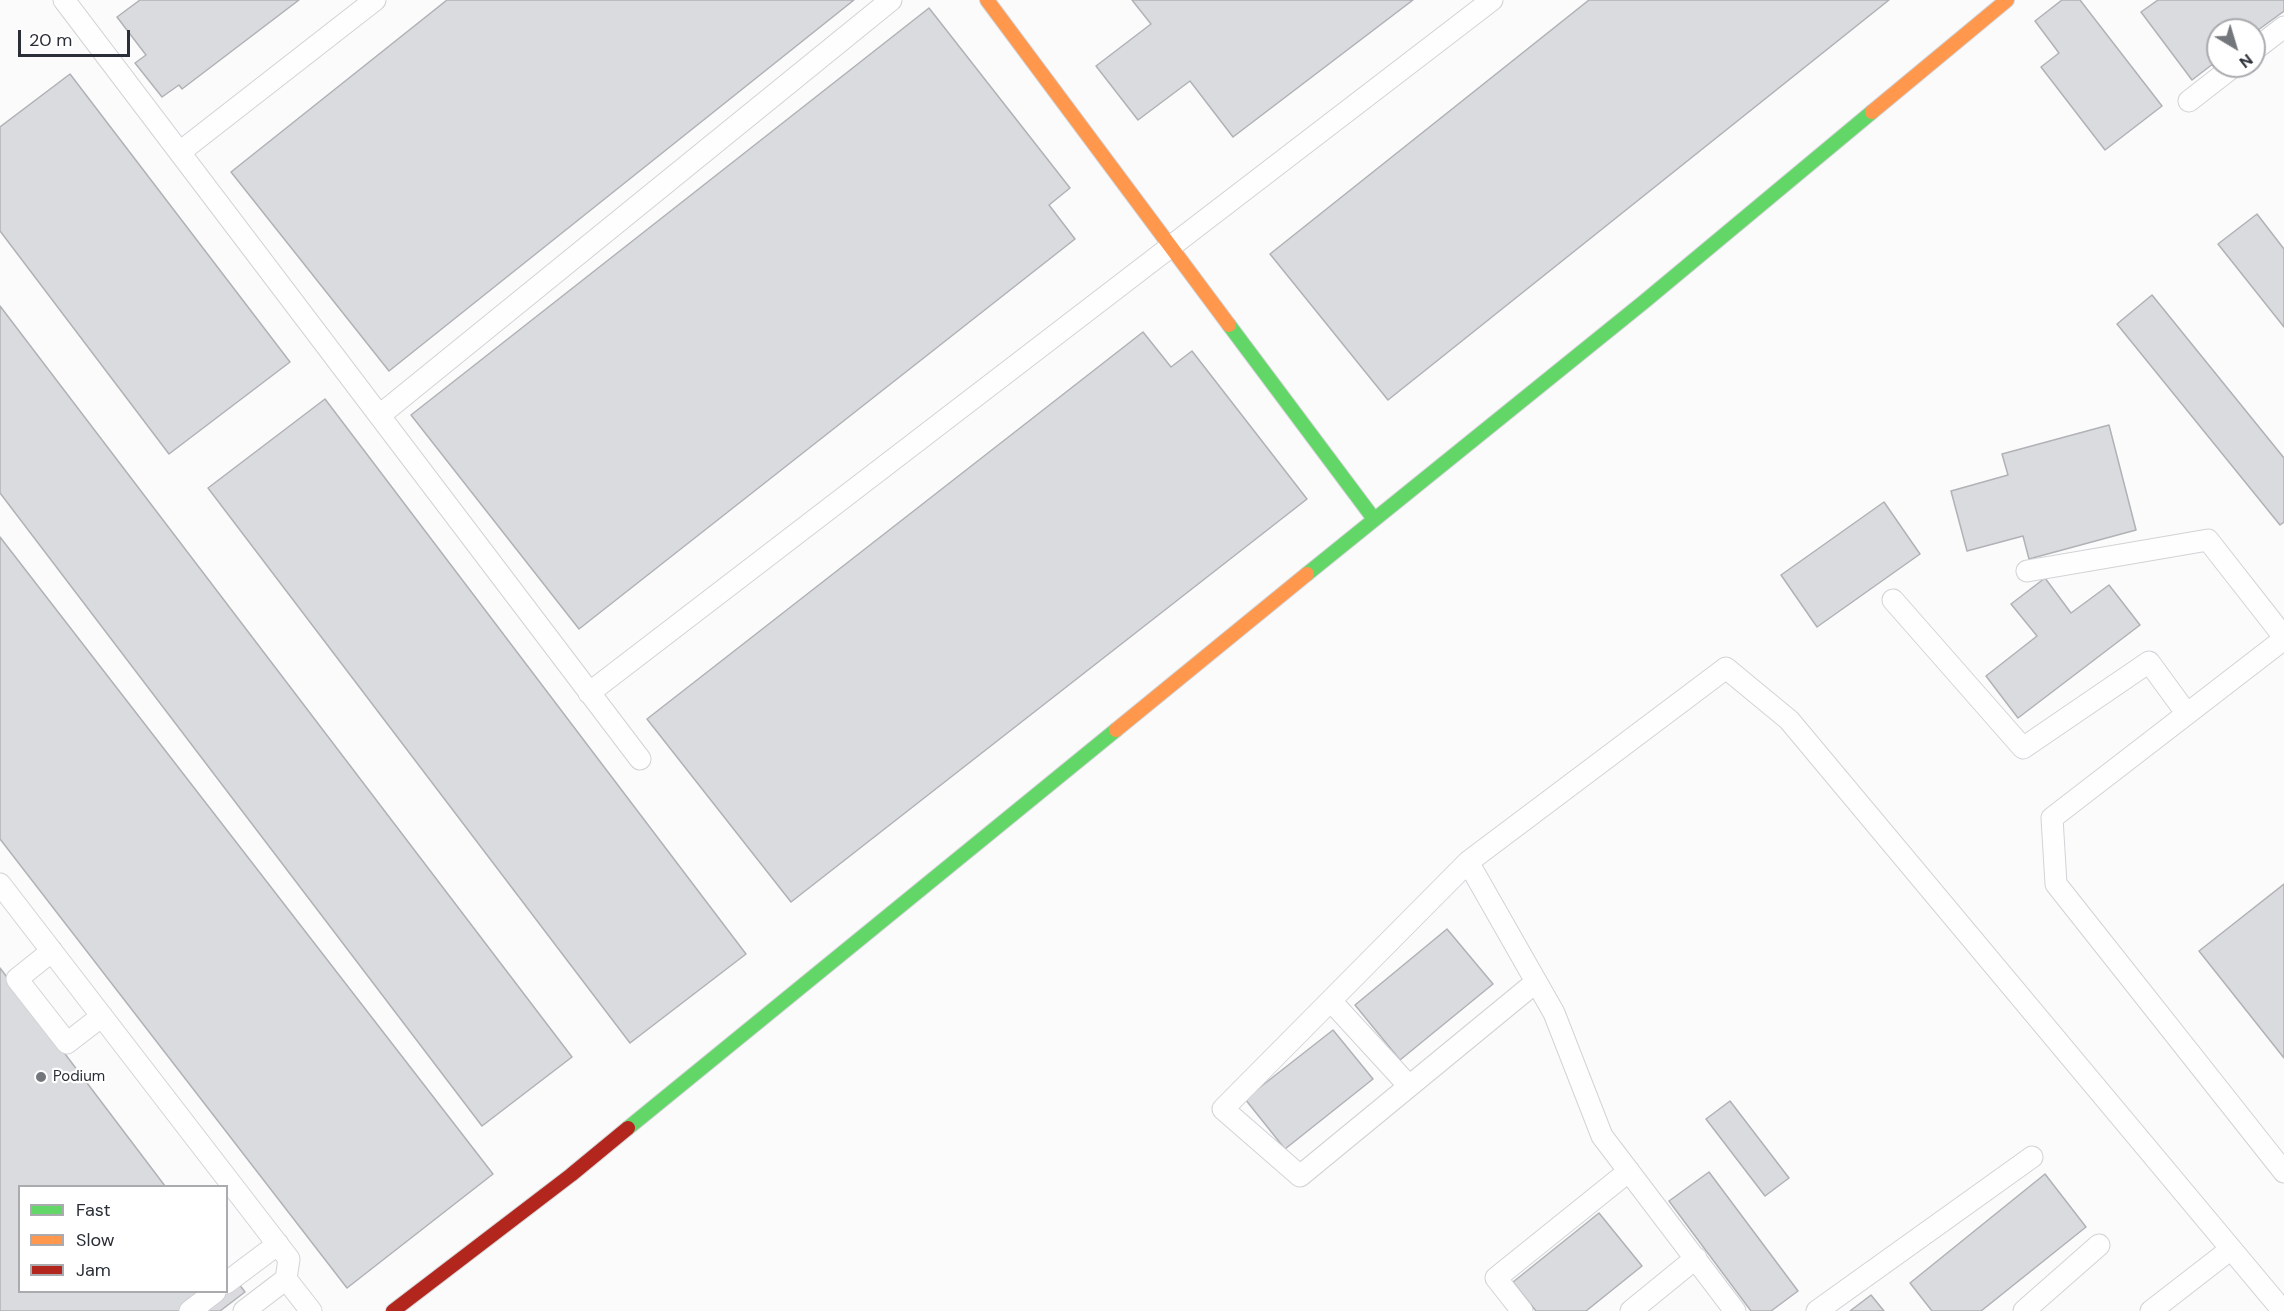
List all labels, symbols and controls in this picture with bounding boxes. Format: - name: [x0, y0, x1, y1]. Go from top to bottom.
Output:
- scale bar: [21, 18, 134, 56]
- north arrow: [2206, 18, 2266, 78]
- text: 20 m: [29, 28, 72, 52]
- text: N: [2235, 49, 2257, 73]
- place label: Podium: [53, 1068, 105, 1086]
- marker: Podium: [34, 1070, 48, 1084]
- legend: [18, 1185, 228, 1293]
- text: Fast: [76, 1198, 111, 1222]
- text: Slow: [76, 1228, 115, 1252]
- text: Jam: [76, 1258, 111, 1282]

